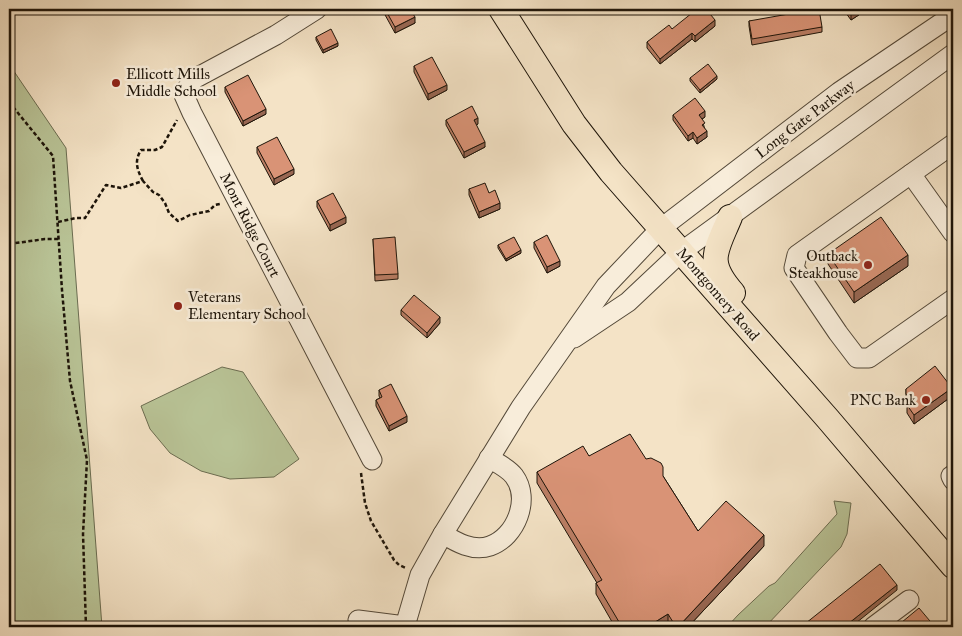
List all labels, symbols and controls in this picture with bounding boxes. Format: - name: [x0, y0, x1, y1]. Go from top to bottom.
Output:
- place label: Ellicott Mills Middle School: [126, 65, 218, 100]
- street label: Long Gate Parkway: [752, 75, 859, 162]
- marker: Ellicott Mills Middle School: [110, 77, 122, 89]
- street label: Mont Ridge Court: [216, 170, 284, 281]
- street label: Montgomery Road: [673, 244, 764, 345]
- place label: Outback Steakhouse: [789, 247, 858, 282]
- marker: Outback Steakhouse: [862, 259, 874, 271]
- place label: Veterans Elementary School: [187, 288, 307, 323]
- marker: Veterans Elementary School: [172, 300, 184, 312]
- place label: PNC Bank: [850, 391, 916, 409]
- marker: PNC Bank: [920, 394, 932, 406]

